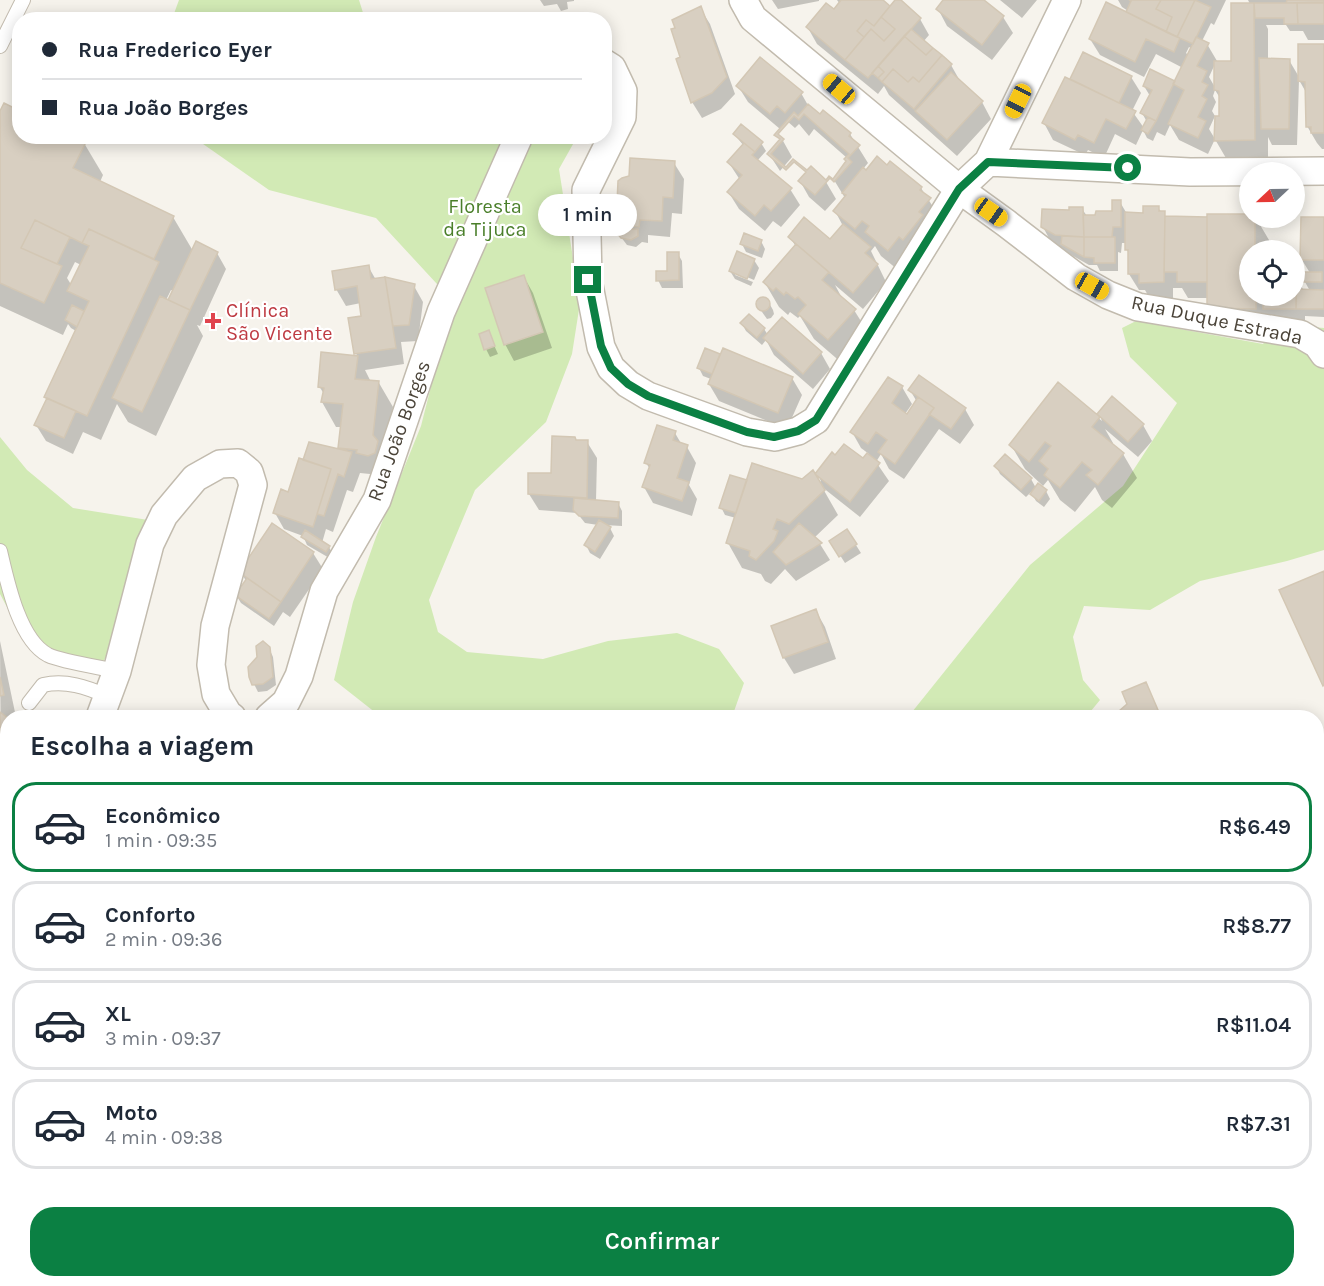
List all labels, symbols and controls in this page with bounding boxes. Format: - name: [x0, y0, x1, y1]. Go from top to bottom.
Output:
- text: Rua Frederico Eyer: [78, 37, 272, 63]
- car: [819, 71, 859, 107]
- car: [1002, 81, 1034, 121]
- text: Rua João Borges: [78, 95, 249, 121]
- route start: [1114, 154, 1141, 181]
- north arrow: [1239, 162, 1305, 228]
- map controls: [1239, 162, 1305, 306]
- callout: 1 min: [538, 193, 638, 235]
- car: [971, 194, 1011, 230]
- park label: Floresta da Tijuca: [443, 195, 527, 241]
- text: 1 min: [563, 203, 612, 226]
- button: locate: [1239, 240, 1305, 306]
- route end: [574, 266, 601, 293]
- car: [1072, 269, 1112, 303]
- street label: Rua Duque Estrada: [1129, 291, 1305, 349]
- place label: Clínica São Vicente: [226, 299, 332, 345]
- marker: Clínica São Vicente: [204, 312, 222, 330]
- street label: Rua João Borges: [363, 357, 435, 505]
- text: Escolha a viagem: [30, 730, 254, 762]
- icon: car: [33, 800, 87, 854]
- text: Econômico: [105, 803, 220, 829]
- text: R$6.49: [1218, 814, 1291, 840]
- text: 1 min · 09:35: [105, 829, 217, 852]
- icon: car: [33, 899, 87, 953]
- text: Conforto: [105, 902, 195, 928]
- text: R$8.77: [1222, 913, 1291, 939]
- text: 2 min · 09:36: [105, 928, 223, 951]
- icon: car: [33, 998, 87, 1052]
- text: XL: [105, 1001, 131, 1027]
- text: R$11.04: [1216, 1012, 1291, 1038]
- text: 3 min · 09:37: [105, 1027, 221, 1050]
- icon: car: [33, 1097, 87, 1151]
- text: Moto: [105, 1100, 158, 1126]
- text: R$7.31: [1226, 1111, 1291, 1137]
- text: 4 min · 09:38: [105, 1126, 223, 1149]
- button: Confirmar: [30, 1207, 1294, 1276]

